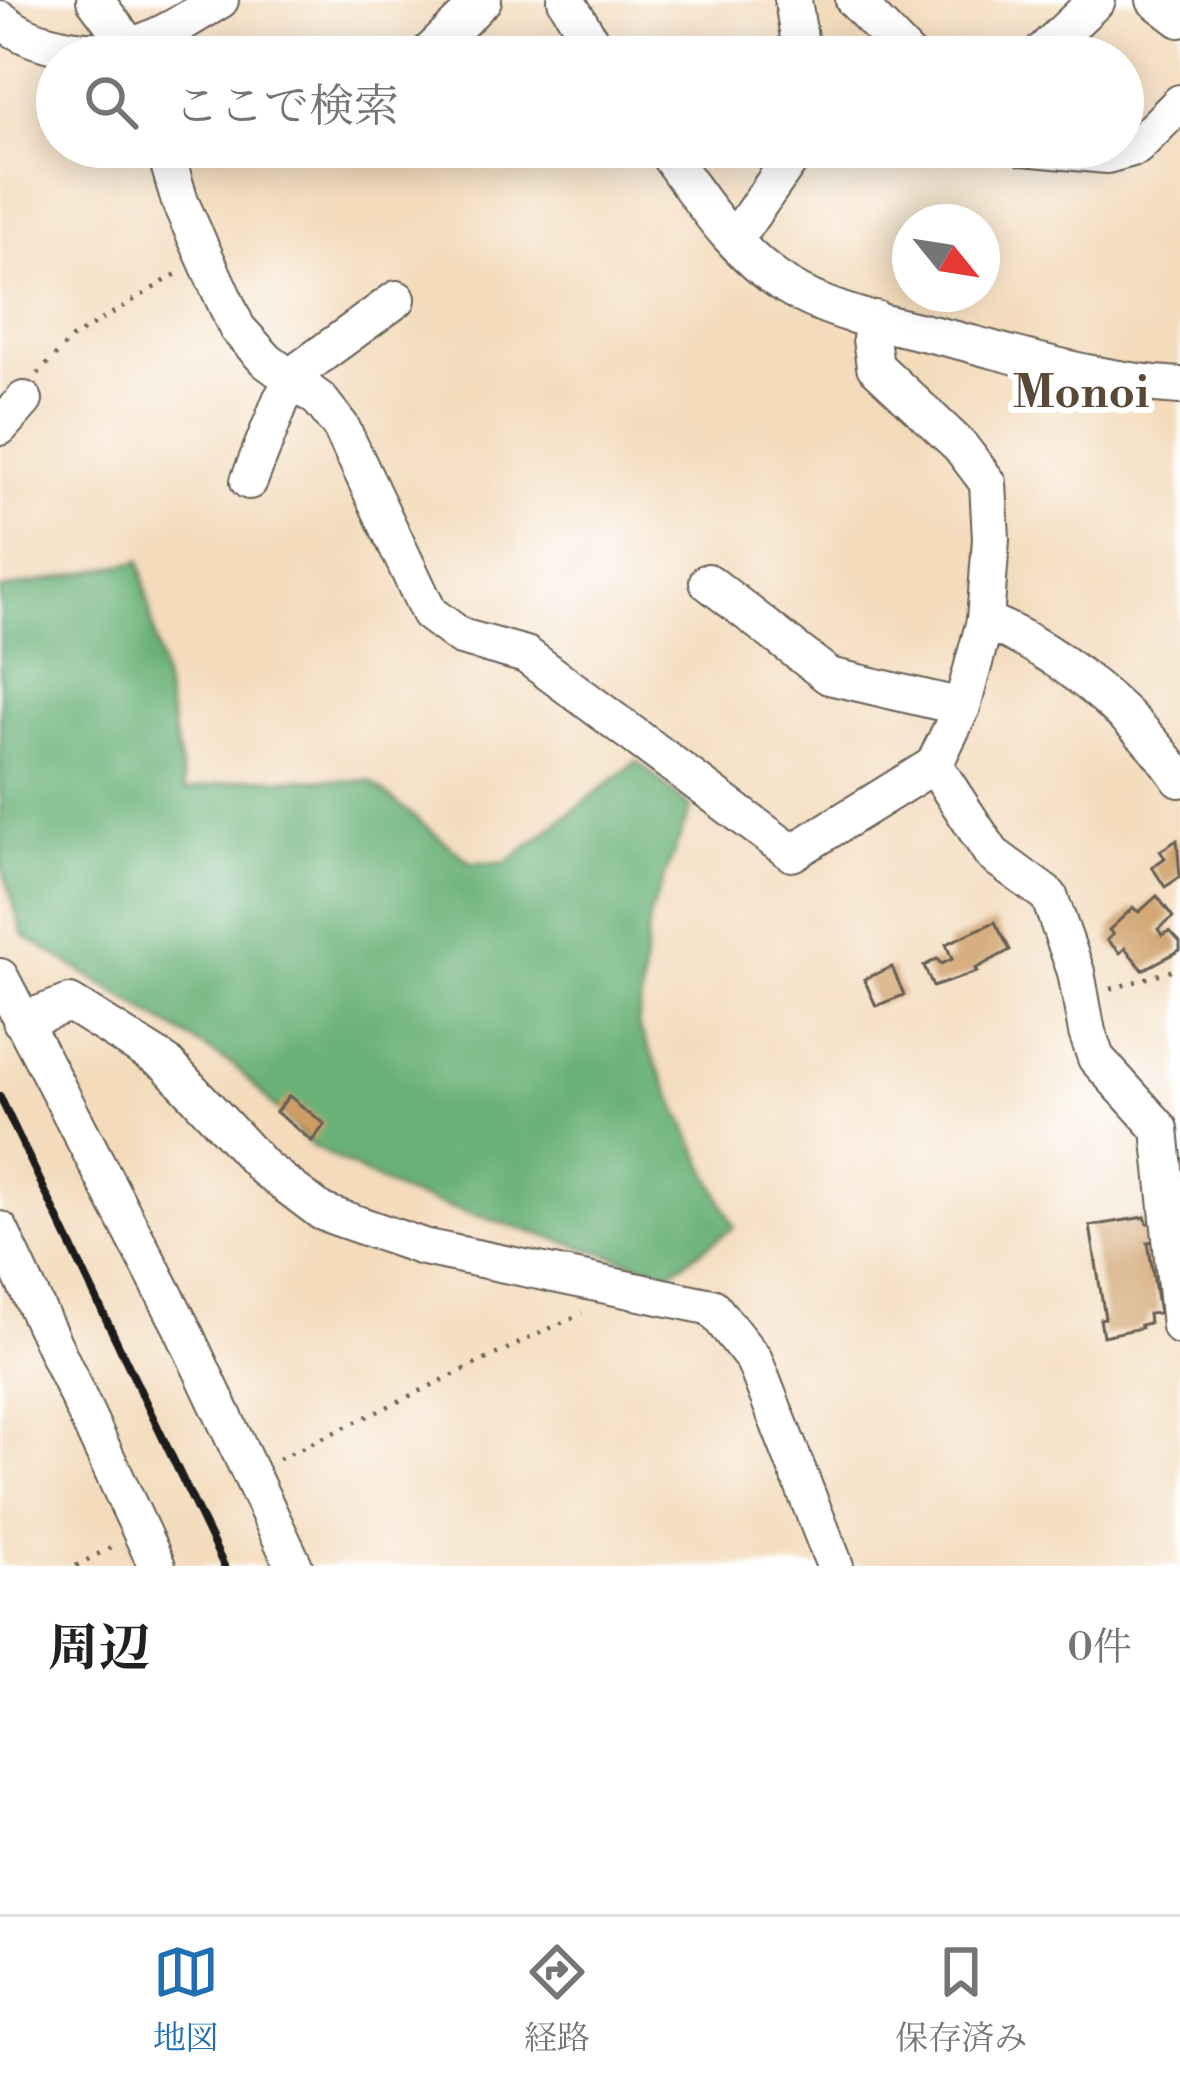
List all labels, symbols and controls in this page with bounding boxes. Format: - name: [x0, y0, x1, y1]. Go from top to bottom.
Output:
- search box: [36, 36, 1144, 168]
- icon: search: [78, 69, 144, 135]
- text: ここで検索: [174, 79, 399, 136]
- north arrow: [892, 204, 1000, 312]
- district label: Monoi: [1013, 365, 1149, 422]
- text: 周辺: [48, 1618, 150, 1682]
- text: 0件: [1067, 1624, 1132, 1673]
- tab: 地図: [153, 1939, 219, 2060]
- tab: 経路: [524, 1939, 590, 2060]
- tab: 保存済み: [895, 1939, 1027, 2060]

